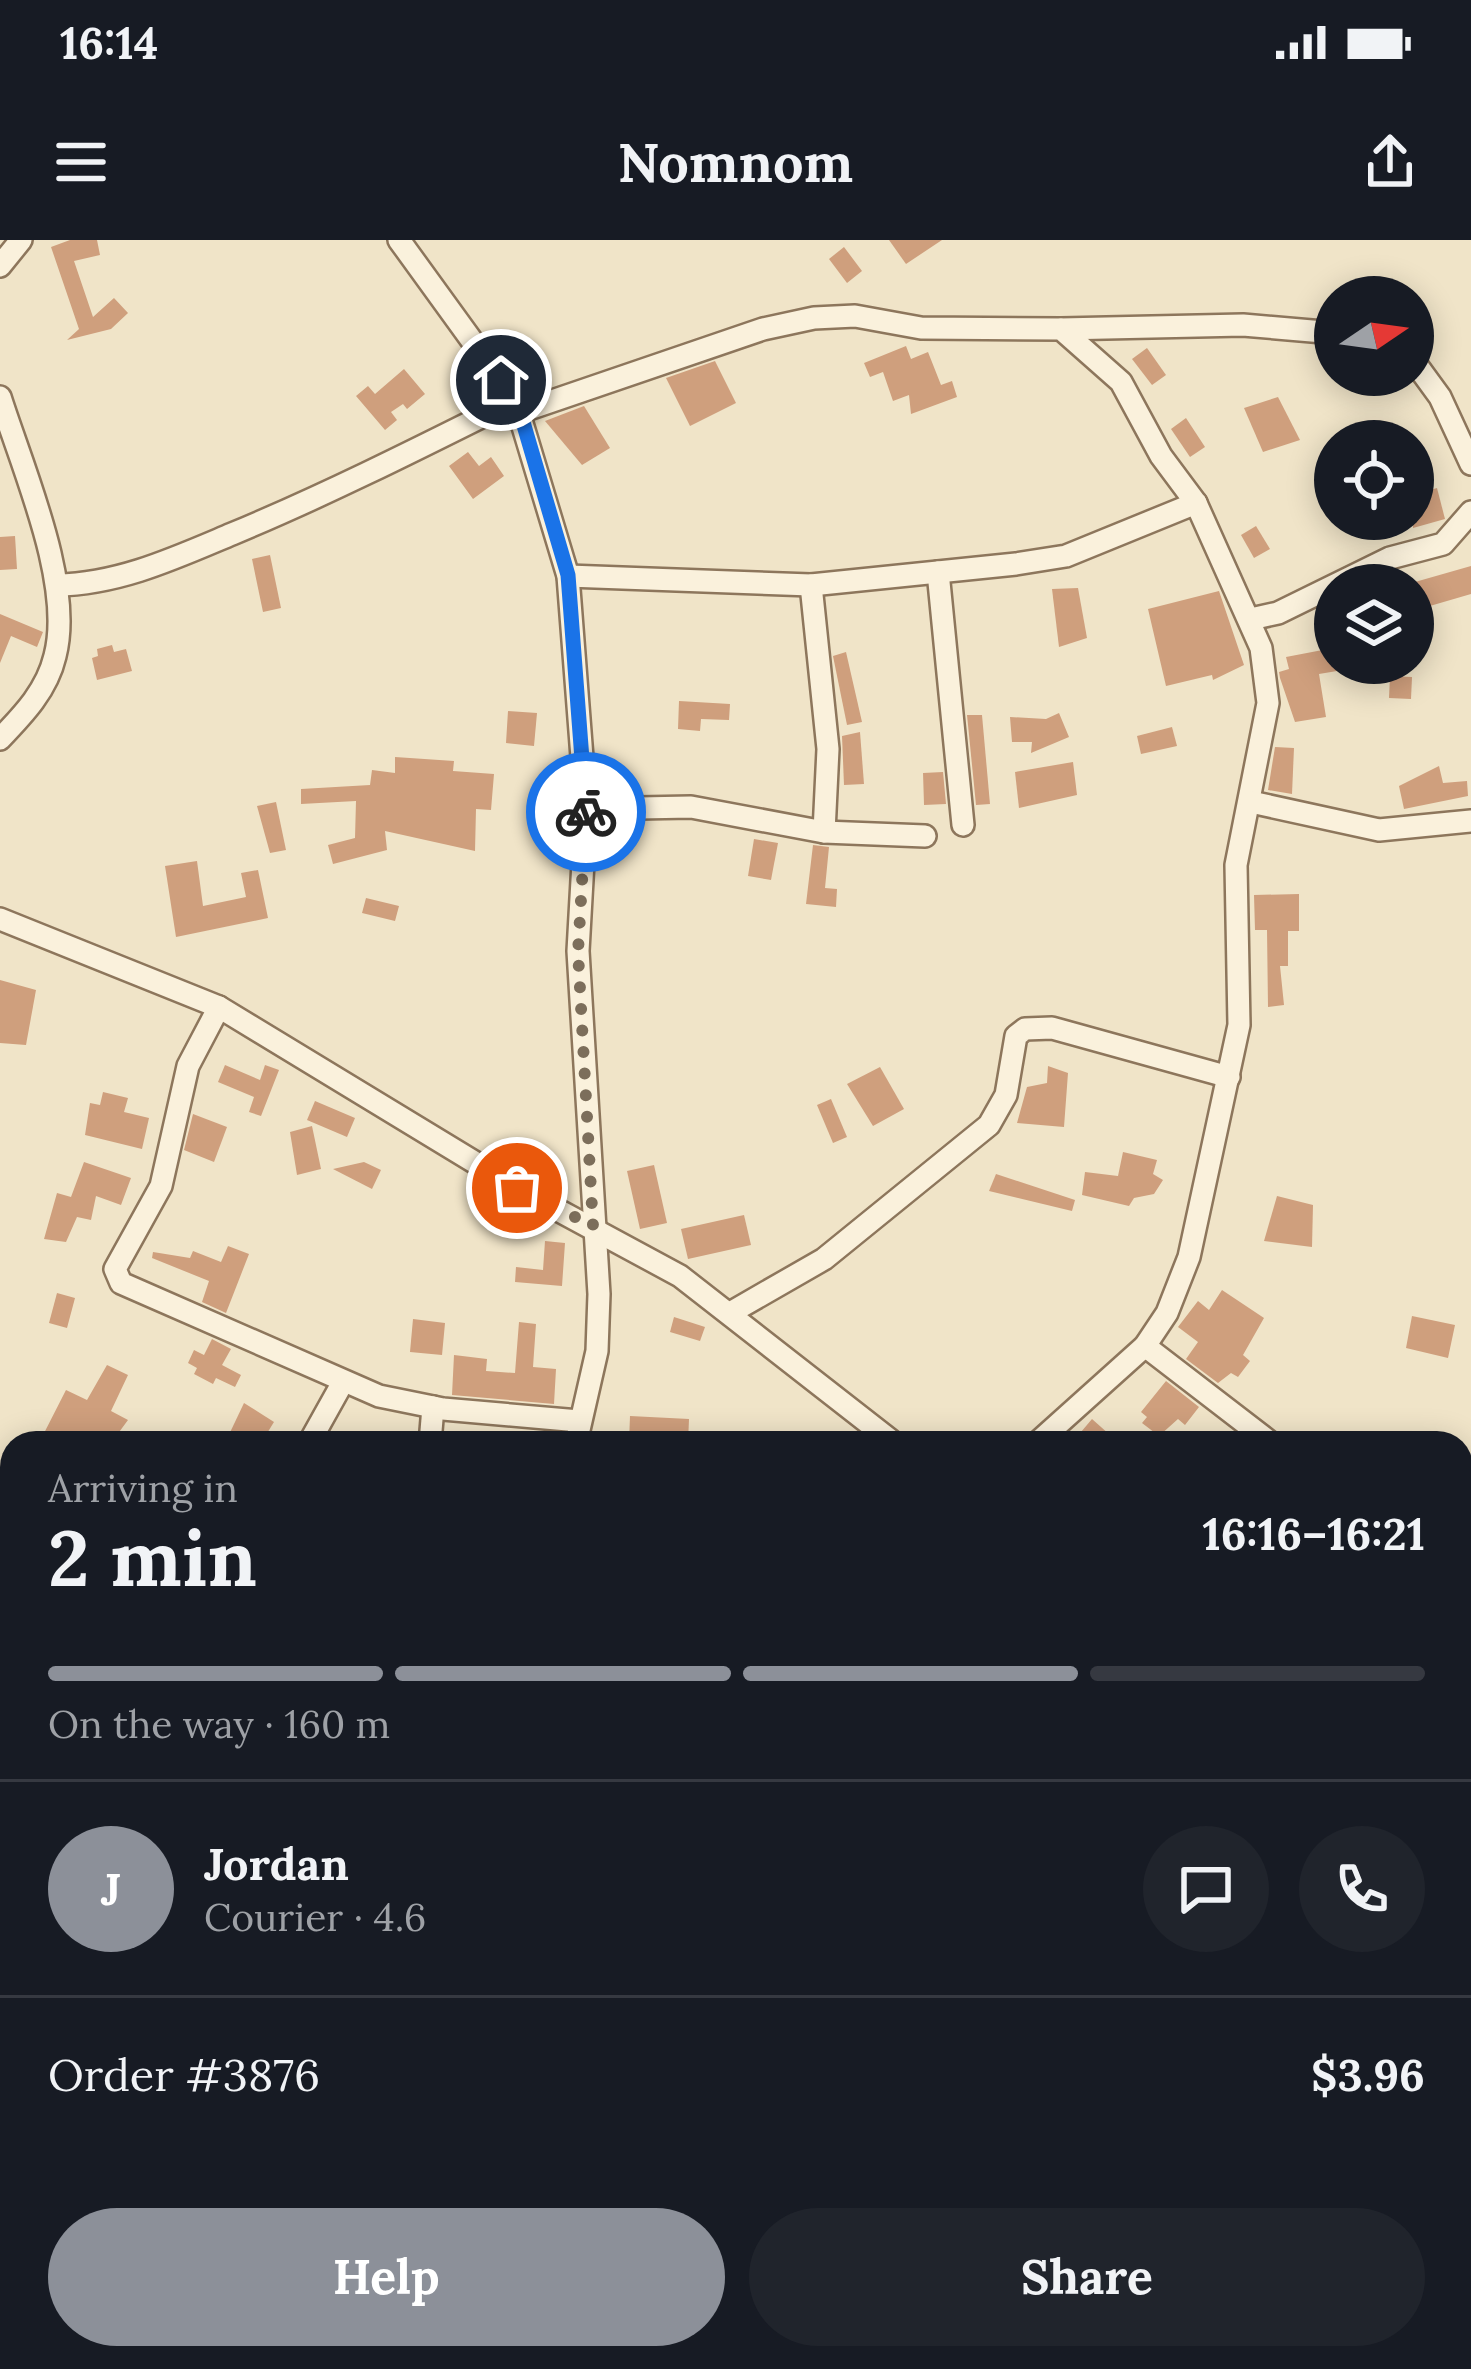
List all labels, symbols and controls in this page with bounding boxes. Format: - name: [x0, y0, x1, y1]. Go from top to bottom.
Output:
- text: 16:14: [60, 14, 158, 71]
- text: Nomnom: [618, 128, 853, 197]
- icon: menu: [48, 129, 114, 195]
- icon: share: [1357, 129, 1423, 195]
- north arrow: [1314, 276, 1434, 396]
- map controls: [1314, 276, 1434, 684]
- pin: [450, 329, 552, 431]
- icon: home: [468, 347, 534, 413]
- button: locate: [1314, 420, 1434, 540]
- button: layers: [1314, 564, 1434, 684]
- courier: [526, 752, 646, 872]
- icon: bike: [553, 779, 619, 845]
- pin: [466, 1137, 568, 1239]
- icon: bag: [484, 1155, 550, 1221]
- text: Arriving in: [48, 1463, 238, 1513]
- text: 16:16–16:21: [1202, 1505, 1425, 1562]
- text: 2 min: [48, 1508, 257, 1607]
- text: On the way · 160 m: [48, 1699, 390, 1749]
- button: chat: [1143, 1826, 1269, 1952]
- button: phone: [1299, 1826, 1425, 1952]
- text: Jordan: [204, 1835, 349, 1892]
- text: J: [101, 1860, 121, 1917]
- text: Courier · 4.6: [204, 1892, 426, 1942]
- text: Order #3876: [48, 2046, 320, 2103]
- text: $3.96: [1311, 2046, 1425, 2103]
- button: Help: [48, 2208, 725, 2346]
- button: Share: [749, 2208, 1425, 2346]

